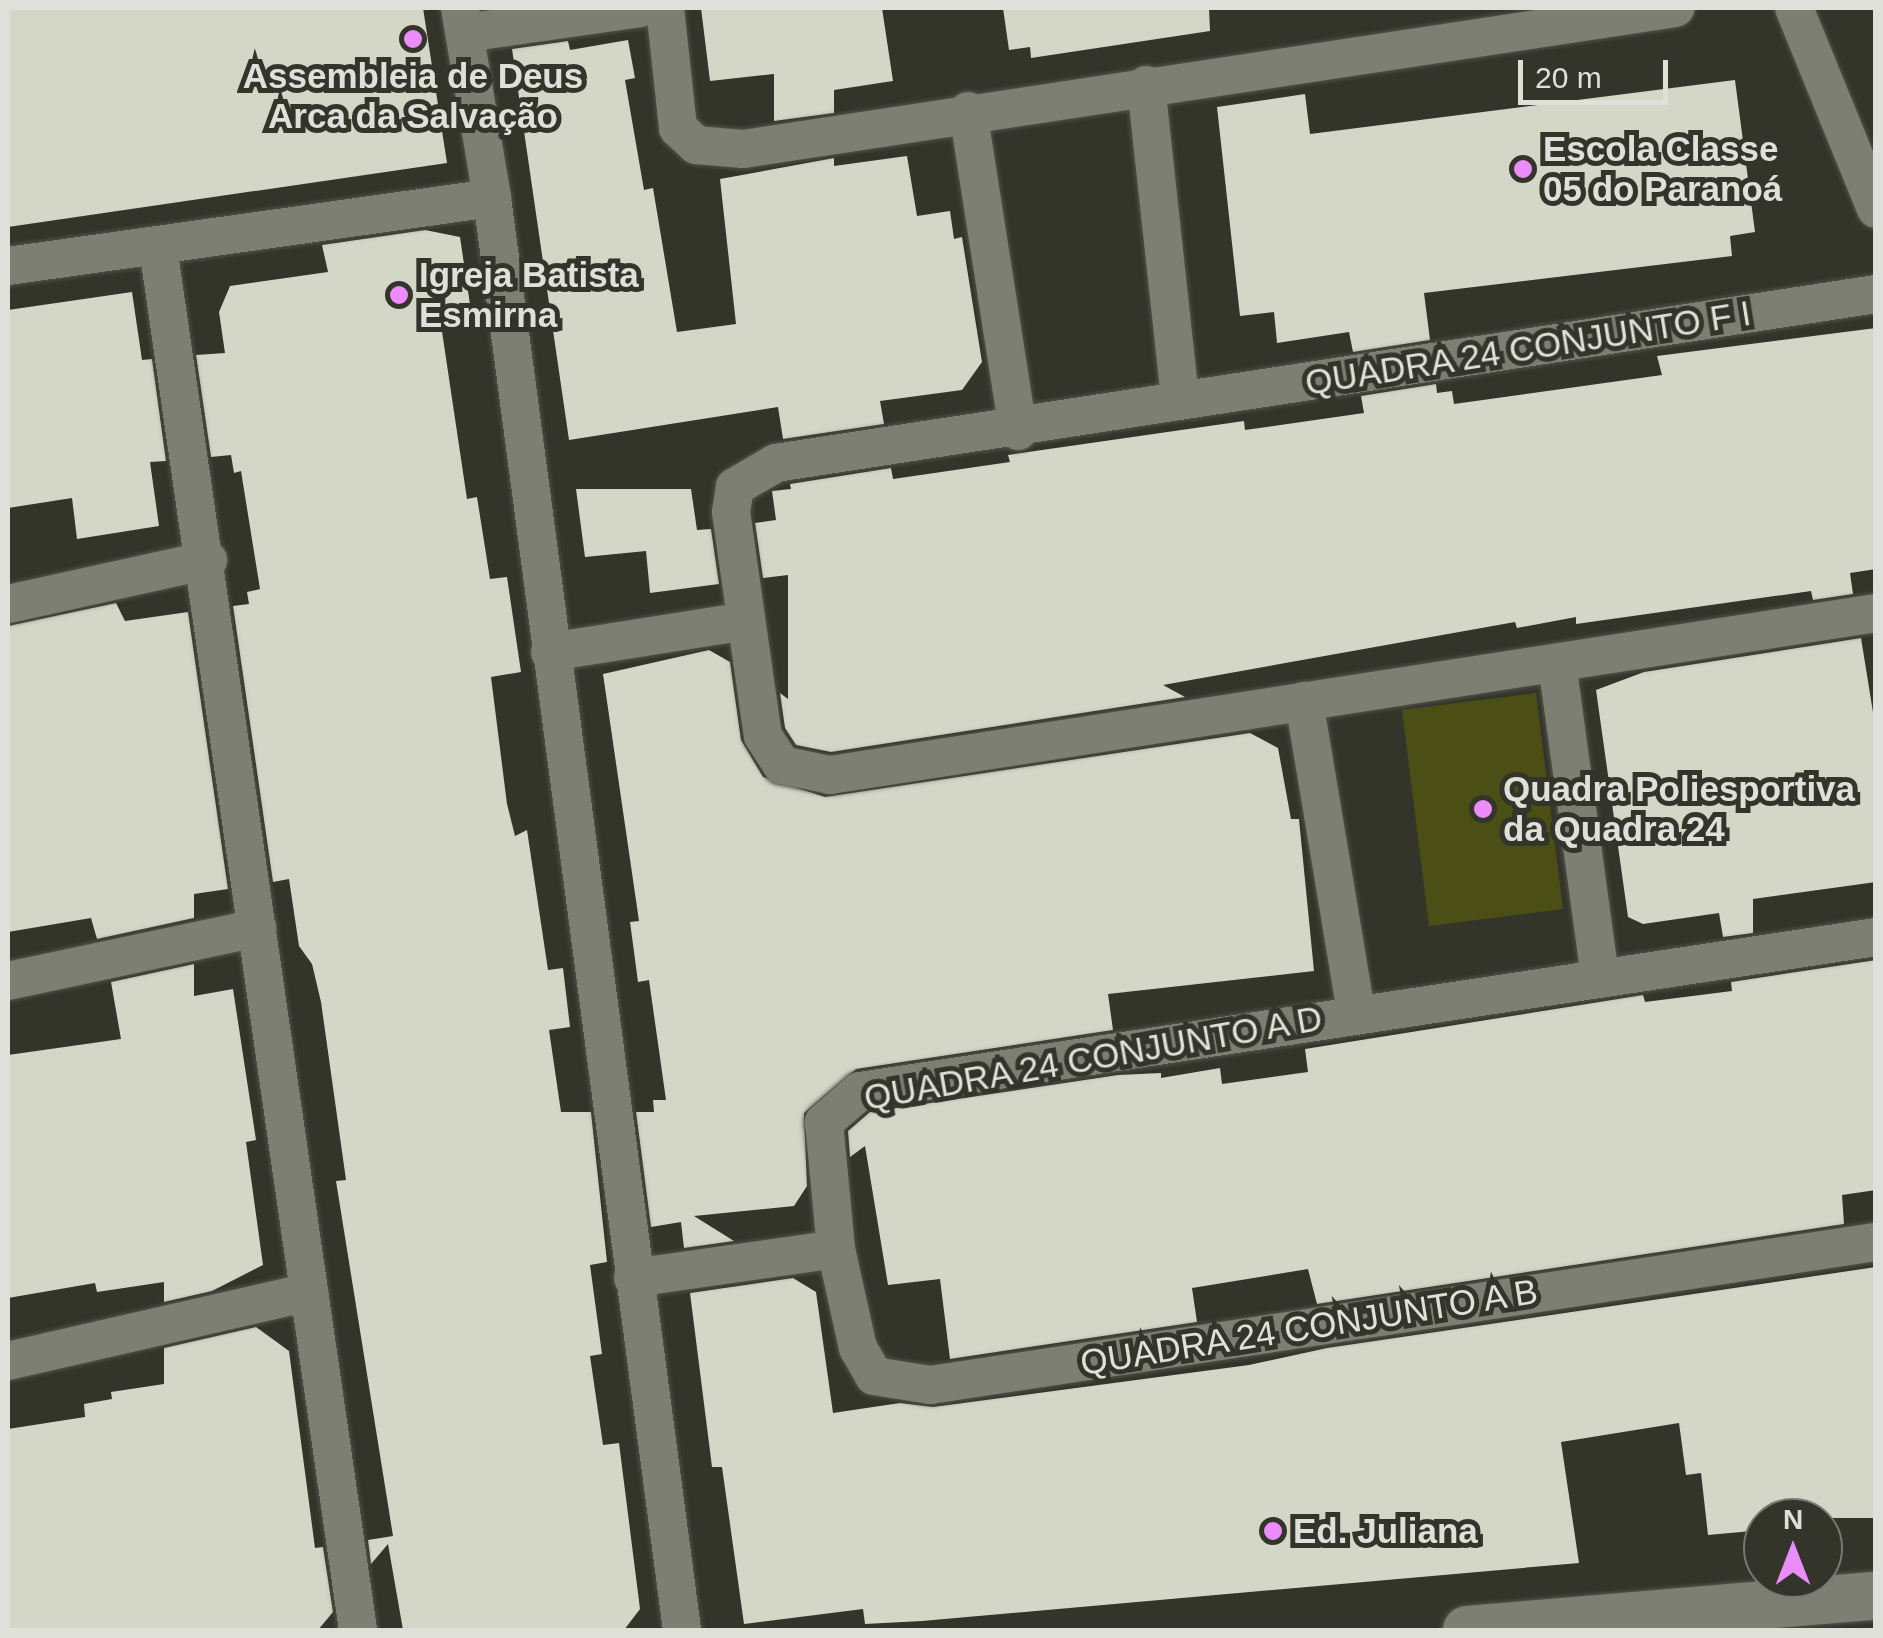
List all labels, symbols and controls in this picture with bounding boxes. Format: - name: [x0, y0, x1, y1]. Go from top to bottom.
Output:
- marker: Assembleia de Deus Arca da Salvação: [402, 28, 424, 50]
- scale bar: [1523, 40, 1673, 102]
- place label: Assembleia de Deus Arca da Salvação: [243, 55, 583, 137]
- text: 20 m: [1535, 61, 1602, 94]
- place label: Escola Classe 05 do Paranoá: [1543, 128, 1782, 210]
- marker: Escola Classe 05 do Paranoá: [1512, 158, 1534, 180]
- place label: Igreja Batista Esmirna: [419, 254, 639, 336]
- marker: Igreja Batista Esmirna: [388, 284, 410, 306]
- street label: QUADRA 24 CONJUNTO F I: [1301, 292, 1755, 404]
- place label: Quadra Poliesportiva da Quadra 24: [1503, 768, 1855, 850]
- marker: Quadra Poliesportiva da Quadra 24: [1472, 798, 1494, 820]
- street label: QUADRA 24 CONJUNTO A D: [858, 997, 1328, 1119]
- street label: QUADRA 24 CONJUNTO A B: [1075, 1270, 1543, 1384]
- north arrow: [1743, 1498, 1843, 1598]
- text: N: [1783, 1504, 1803, 1535]
- place label: Ed. Juliana: [1293, 1510, 1478, 1552]
- marker: Ed. Juliana: [1262, 1520, 1284, 1542]

